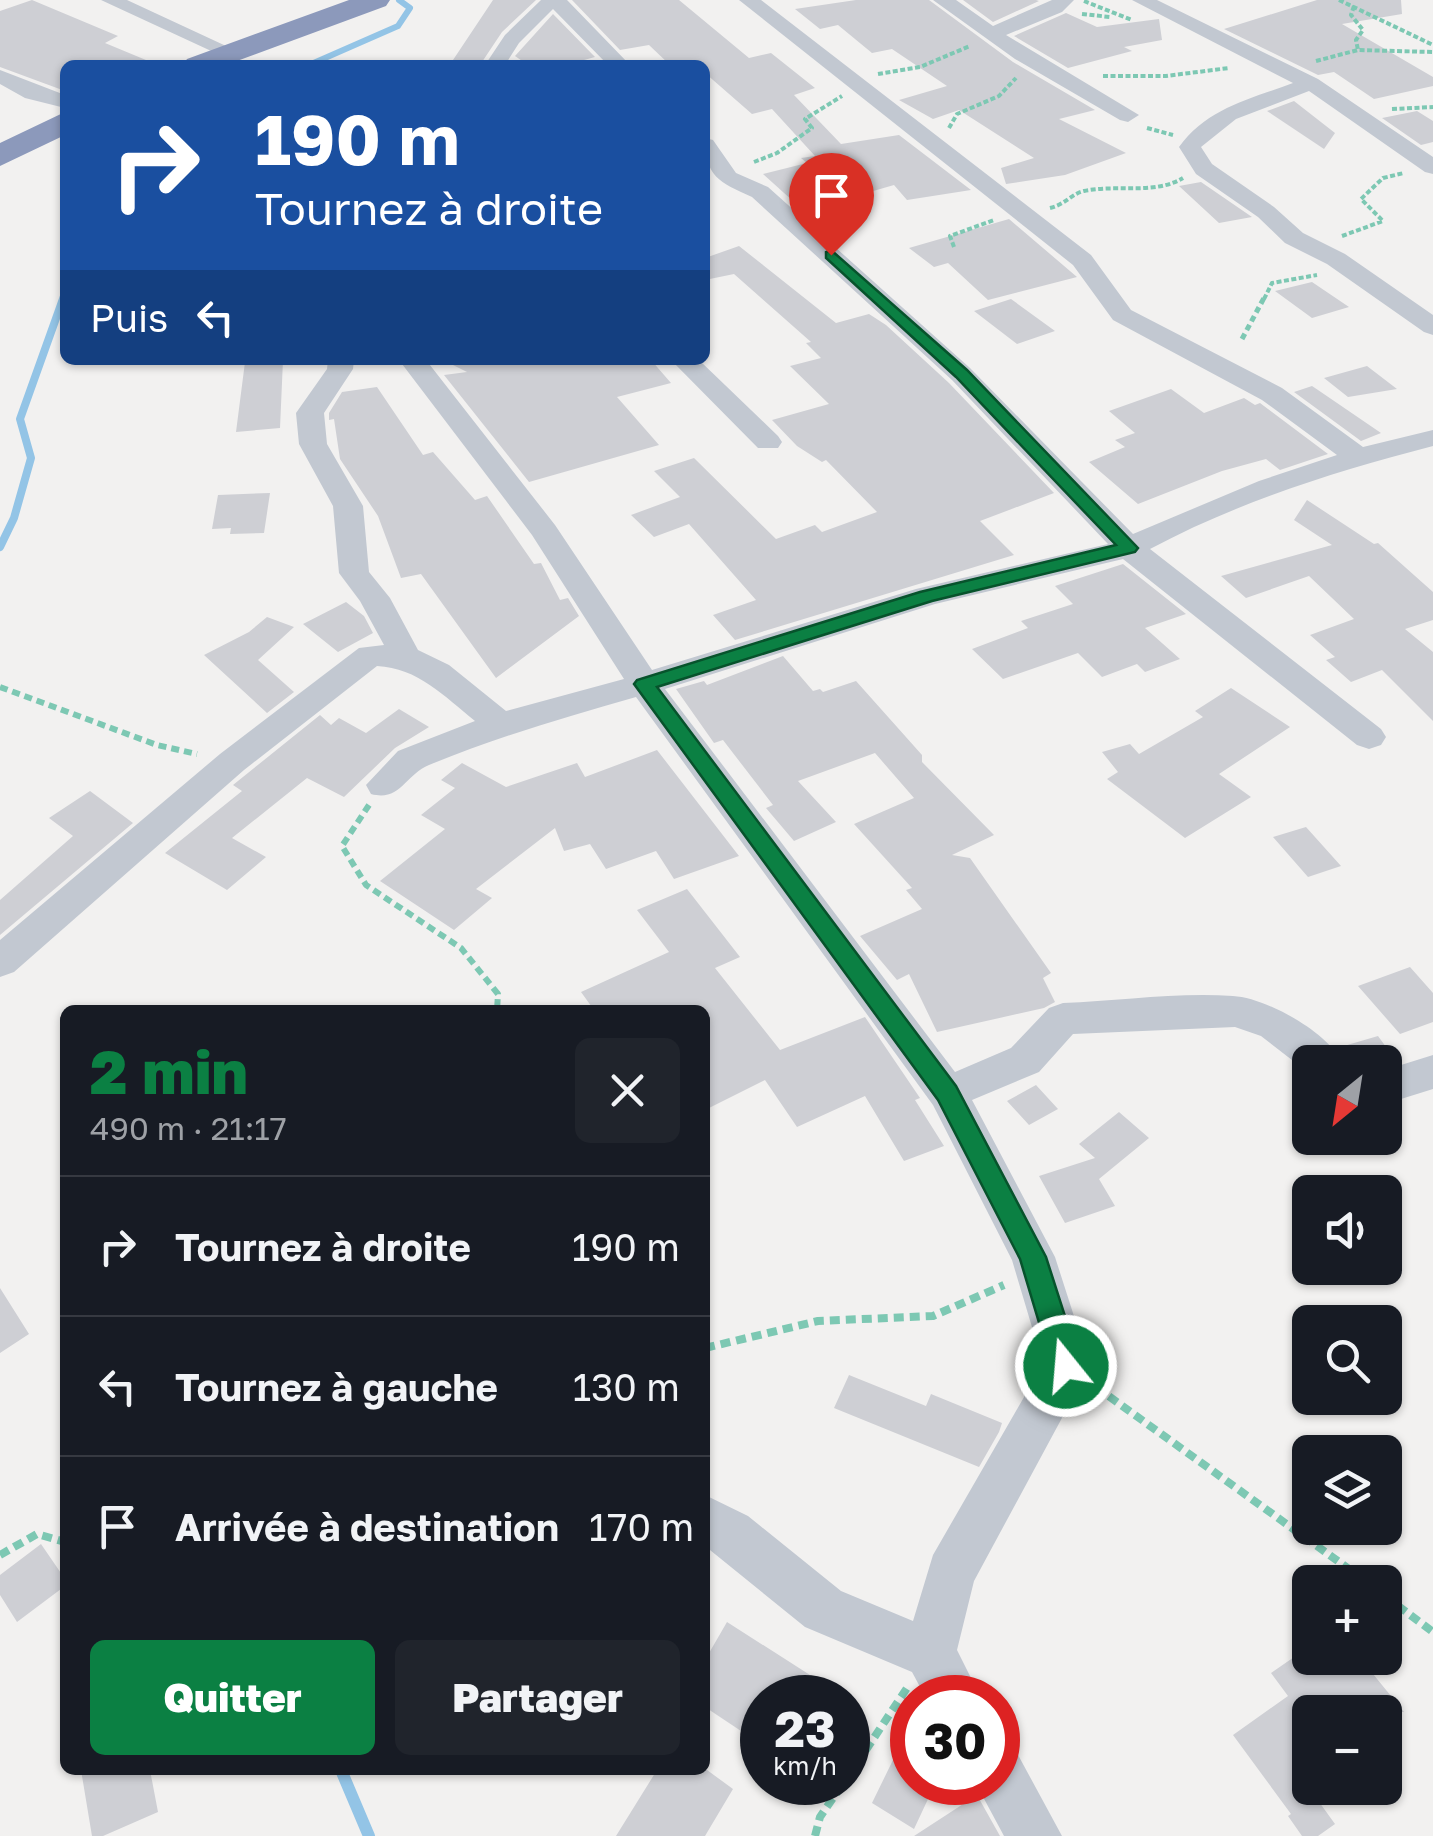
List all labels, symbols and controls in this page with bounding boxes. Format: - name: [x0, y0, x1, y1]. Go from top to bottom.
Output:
- text: 190 m: [255, 96, 460, 180]
- icon: right: [90, 100, 220, 230]
- pin: [789, 153, 874, 256]
- icon: arrive: [804, 168, 859, 223]
- text: Tournez à droite: [255, 181, 603, 235]
- icon: left: [188, 290, 243, 345]
- text: Puis: [90, 295, 168, 340]
- text: 2 min: [90, 1035, 248, 1107]
- button: close: [575, 1038, 680, 1143]
- north arrow: [1292, 1045, 1402, 1155]
- map controls: [1292, 1045, 1402, 1805]
- text: 490 m · 21:17: [90, 1109, 287, 1147]
- button: sound: [1292, 1175, 1402, 1285]
- icon: right: [90, 1219, 145, 1274]
- text: Tournez à droite: [175, 1224, 471, 1269]
- text: 190 m: [572, 1224, 680, 1269]
- button: search: [1292, 1305, 1402, 1415]
- position arrow: [1014, 1314, 1118, 1418]
- icon: left: [90, 1359, 145, 1414]
- text: Tournez à gauche: [175, 1364, 498, 1409]
- text: 130 m: [573, 1364, 680, 1409]
- button: layers: [1292, 1435, 1402, 1545]
- icon: arrive: [90, 1499, 145, 1554]
- text: Arrivée à destination: [175, 1504, 559, 1549]
- text: 170 m: [589, 1504, 694, 1549]
- button: +: [1292, 1565, 1402, 1675]
- button: Quitter: [90, 1640, 375, 1755]
- button: Partager: [395, 1640, 680, 1755]
- speed limit sign: 30: [890, 1675, 1020, 1805]
- button: −: [1292, 1695, 1402, 1805]
- text: 23: [774, 1698, 835, 1758]
- text: km/h: [773, 1750, 837, 1781]

